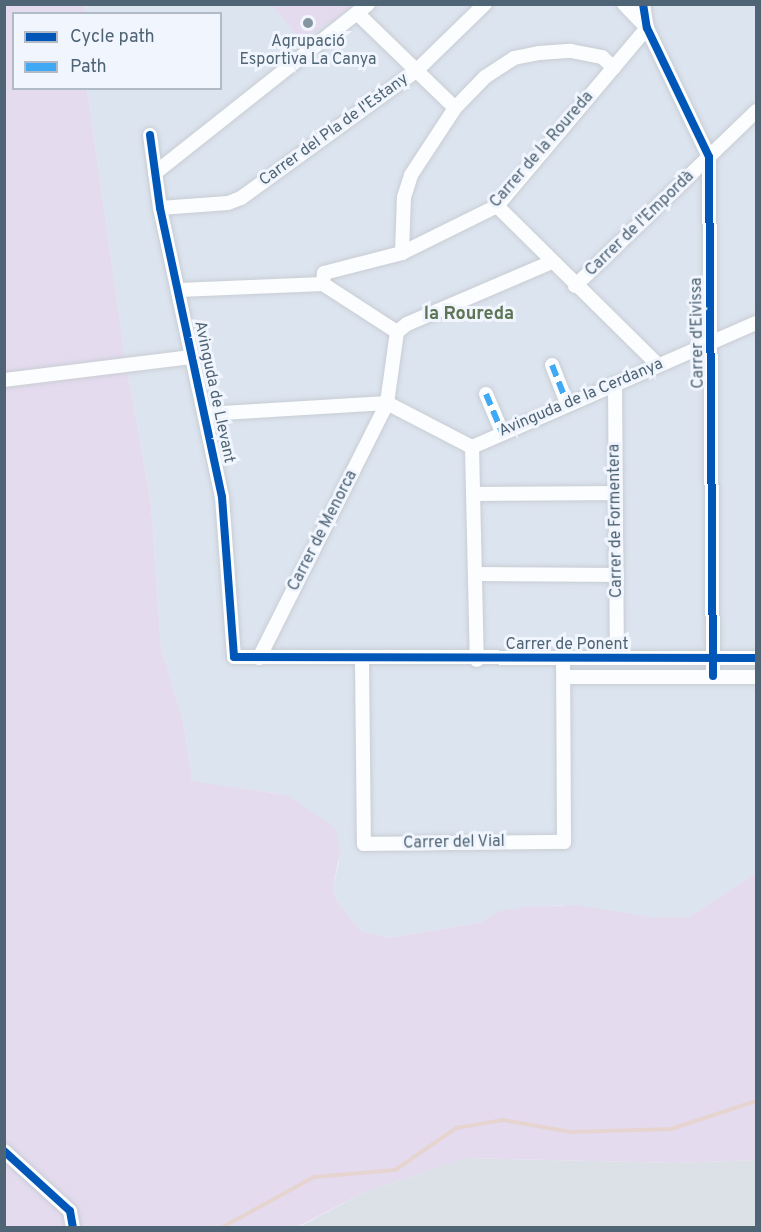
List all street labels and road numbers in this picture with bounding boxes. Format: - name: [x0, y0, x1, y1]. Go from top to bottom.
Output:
- street label: Carrer del Pla de l'Estany: [256, 70, 412, 190]
- street label: Carrer de la Roureda: [486, 88, 598, 212]
- street label: Carrer de l'Empordà: [582, 167, 698, 281]
- street label: Carrer d'Eivissa: [687, 277, 709, 389]
- street label: Avinguda de Llevant: [190, 319, 238, 465]
- street label: Avinguda de la Cerdanya: [496, 355, 666, 441]
- street label: Carrer de Formentera: [605, 444, 627, 598]
- street label: Carrer de Menorca: [284, 467, 362, 595]
- street label: Carrer de Ponent: [506, 635, 628, 655]
- street label: Carrer del Vial: [403, 833, 505, 853]

